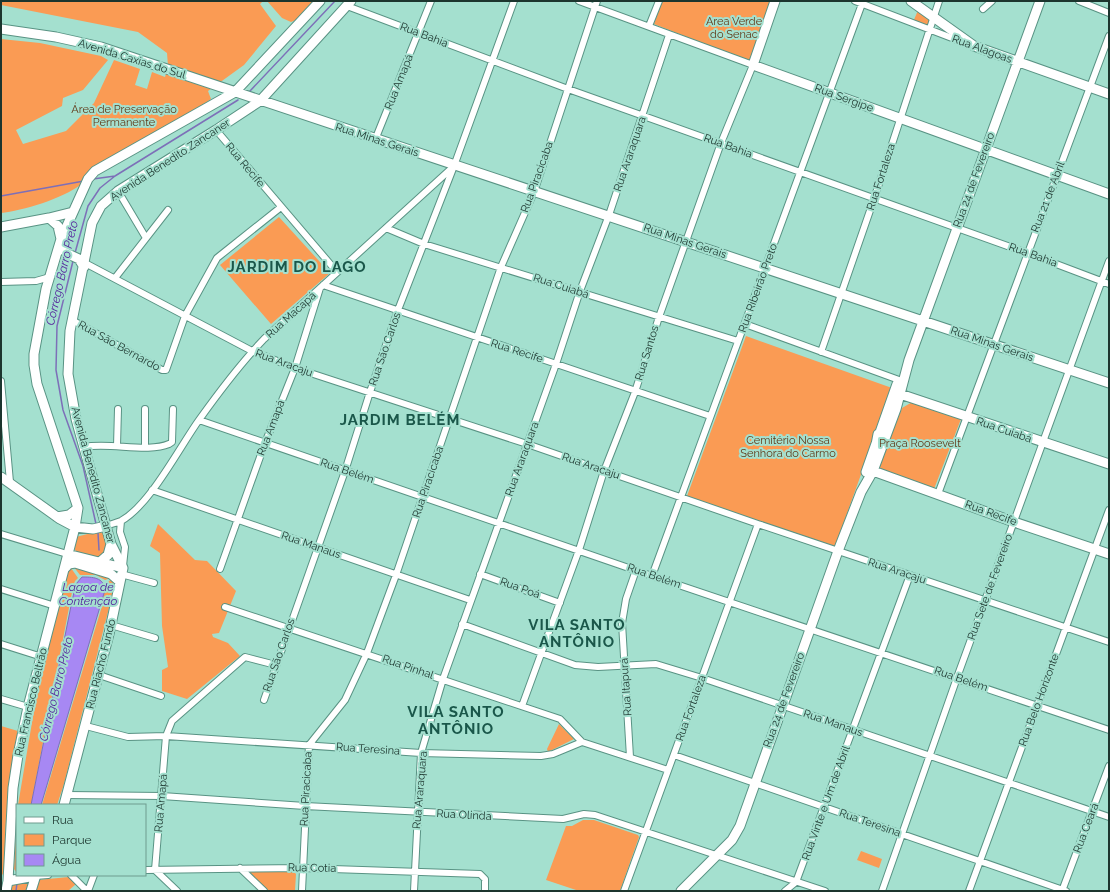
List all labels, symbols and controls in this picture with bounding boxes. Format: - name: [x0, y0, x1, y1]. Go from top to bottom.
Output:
- park label: Area Verde do Senac: [706, 15, 763, 41]
- street label: Rua Bahia: [398, 20, 450, 50]
- street label: Rua Alagoas: [950, 32, 1014, 66]
- street label: Avenida Caxias do Sul: [77, 36, 187, 82]
- street label: Rua Amapá: [382, 52, 416, 112]
- street label: Rua Sergipe: [813, 81, 876, 115]
- park label: Área de Preservação Permanente: [71, 102, 177, 129]
- street label: Rua Araraquara: [611, 115, 649, 193]
- street label: Avenida Benedito Zancaner: [108, 116, 233, 204]
- street label: Rua Minas Gerais: [334, 120, 420, 160]
- street label: Rua 24 de Fevereiro: [951, 130, 997, 229]
- street label: Rua Bahia: [702, 131, 754, 161]
- street label: Rua Recife: [223, 140, 268, 190]
- street label: Rua Piracicaba: [518, 140, 556, 214]
- street label: Rua Fortaleza: [864, 142, 898, 212]
- street label: Rua 21 de Abril: [1029, 160, 1067, 234]
- water label: Córrego Barro Preto: [43, 219, 81, 327]
- street label: Rua Minas Gerais: [642, 221, 728, 261]
- street label: Rua Bahia: [1007, 240, 1059, 270]
- street label: Rua Ribeirão Preto: [736, 241, 780, 334]
- district label: JARDIM DO LAGO: [227, 258, 367, 276]
- street label: Rua Cuiabá: [532, 271, 590, 301]
- street label: Rua Macapá: [263, 289, 319, 341]
- street label: Rua São Carlos: [366, 311, 404, 387]
- street label: Rua São Bernardo: [76, 318, 163, 374]
- street label: Rua Santos: [632, 324, 662, 382]
- street label: Rua Minas Gerais: [949, 324, 1035, 364]
- street label: Rua Recife: [489, 336, 545, 366]
- street label: Rua Aracaju: [253, 347, 315, 379]
- street label: Rua Amapá: [254, 398, 288, 458]
- street label: Avenida Benedito Zancaner: [69, 405, 118, 545]
- district label: JARDIM BELÉM: [340, 411, 460, 429]
- street label: Rua Cuiabá: [975, 414, 1033, 446]
- street label: Rua Araraquara: [502, 420, 542, 498]
- park label: Cemitério Nossa Senhora do Carmo: [740, 434, 836, 460]
- park label: Praça Roosevelt: [879, 437, 961, 450]
- street label: Rua Piracicaba: [410, 445, 446, 519]
- street label: Rua Aracaju: [560, 450, 622, 482]
- street label: Rua Belém: [319, 456, 375, 486]
- street label: Rua Recife: [963, 498, 1019, 529]
- street label: Rua Manaus: [279, 529, 343, 561]
- street label: Rua Sete de Fevereiro: [965, 532, 1015, 642]
- street label: Rua Aracaju: [866, 555, 928, 587]
- street label: Rua Belém: [626, 561, 682, 591]
- street label: Rua Poá: [498, 575, 542, 601]
- water label: Lagoa de Contenção: [59, 580, 117, 608]
- district label: VILA SANTO ANTÔNIO: [528, 616, 626, 651]
- street label: Rua Riacho Fundo: [84, 617, 119, 710]
- street label: Rua São Carlos: [260, 617, 298, 693]
- water label: Córrego Barro Preto: [36, 635, 76, 743]
- street label: Rua Francisco Beltrão: [12, 646, 50, 757]
- street label: Rua 24 de Fevereiro: [761, 650, 807, 749]
- street label: Rua Belo Horizonte: [1016, 651, 1062, 748]
- street label: Rua Pinhal: [381, 652, 435, 682]
- street label: Rua Itapurá: [617, 658, 635, 716]
- street label: Rua Belém: [933, 664, 989, 694]
- street label: Rua Fortaleza: [673, 673, 709, 743]
- district label: VILA SANTO ANTÔNIO: [407, 703, 505, 738]
- street label: Rua Manaus: [801, 707, 865, 739]
- street label: Rua Teresina: [335, 740, 401, 758]
- street label: Rua Vinte e Um de Abril: [799, 744, 853, 862]
- street label: Rua Araraquara: [410, 750, 430, 830]
- street label: Rua Piracicaba: [298, 751, 314, 827]
- street label: Rua Amapá: [152, 773, 170, 833]
- street label: Rua Ceará: [1071, 801, 1101, 855]
- legend: [16, 804, 146, 876]
- street label: Rua Teresina: [837, 806, 903, 840]
- street label: Rua Olinda: [436, 807, 492, 823]
- text: Rua: [52, 813, 73, 827]
- text: Parque: [52, 833, 92, 847]
- text: Água: [52, 853, 81, 867]
- street label: Rua Cotia: [288, 861, 336, 875]

